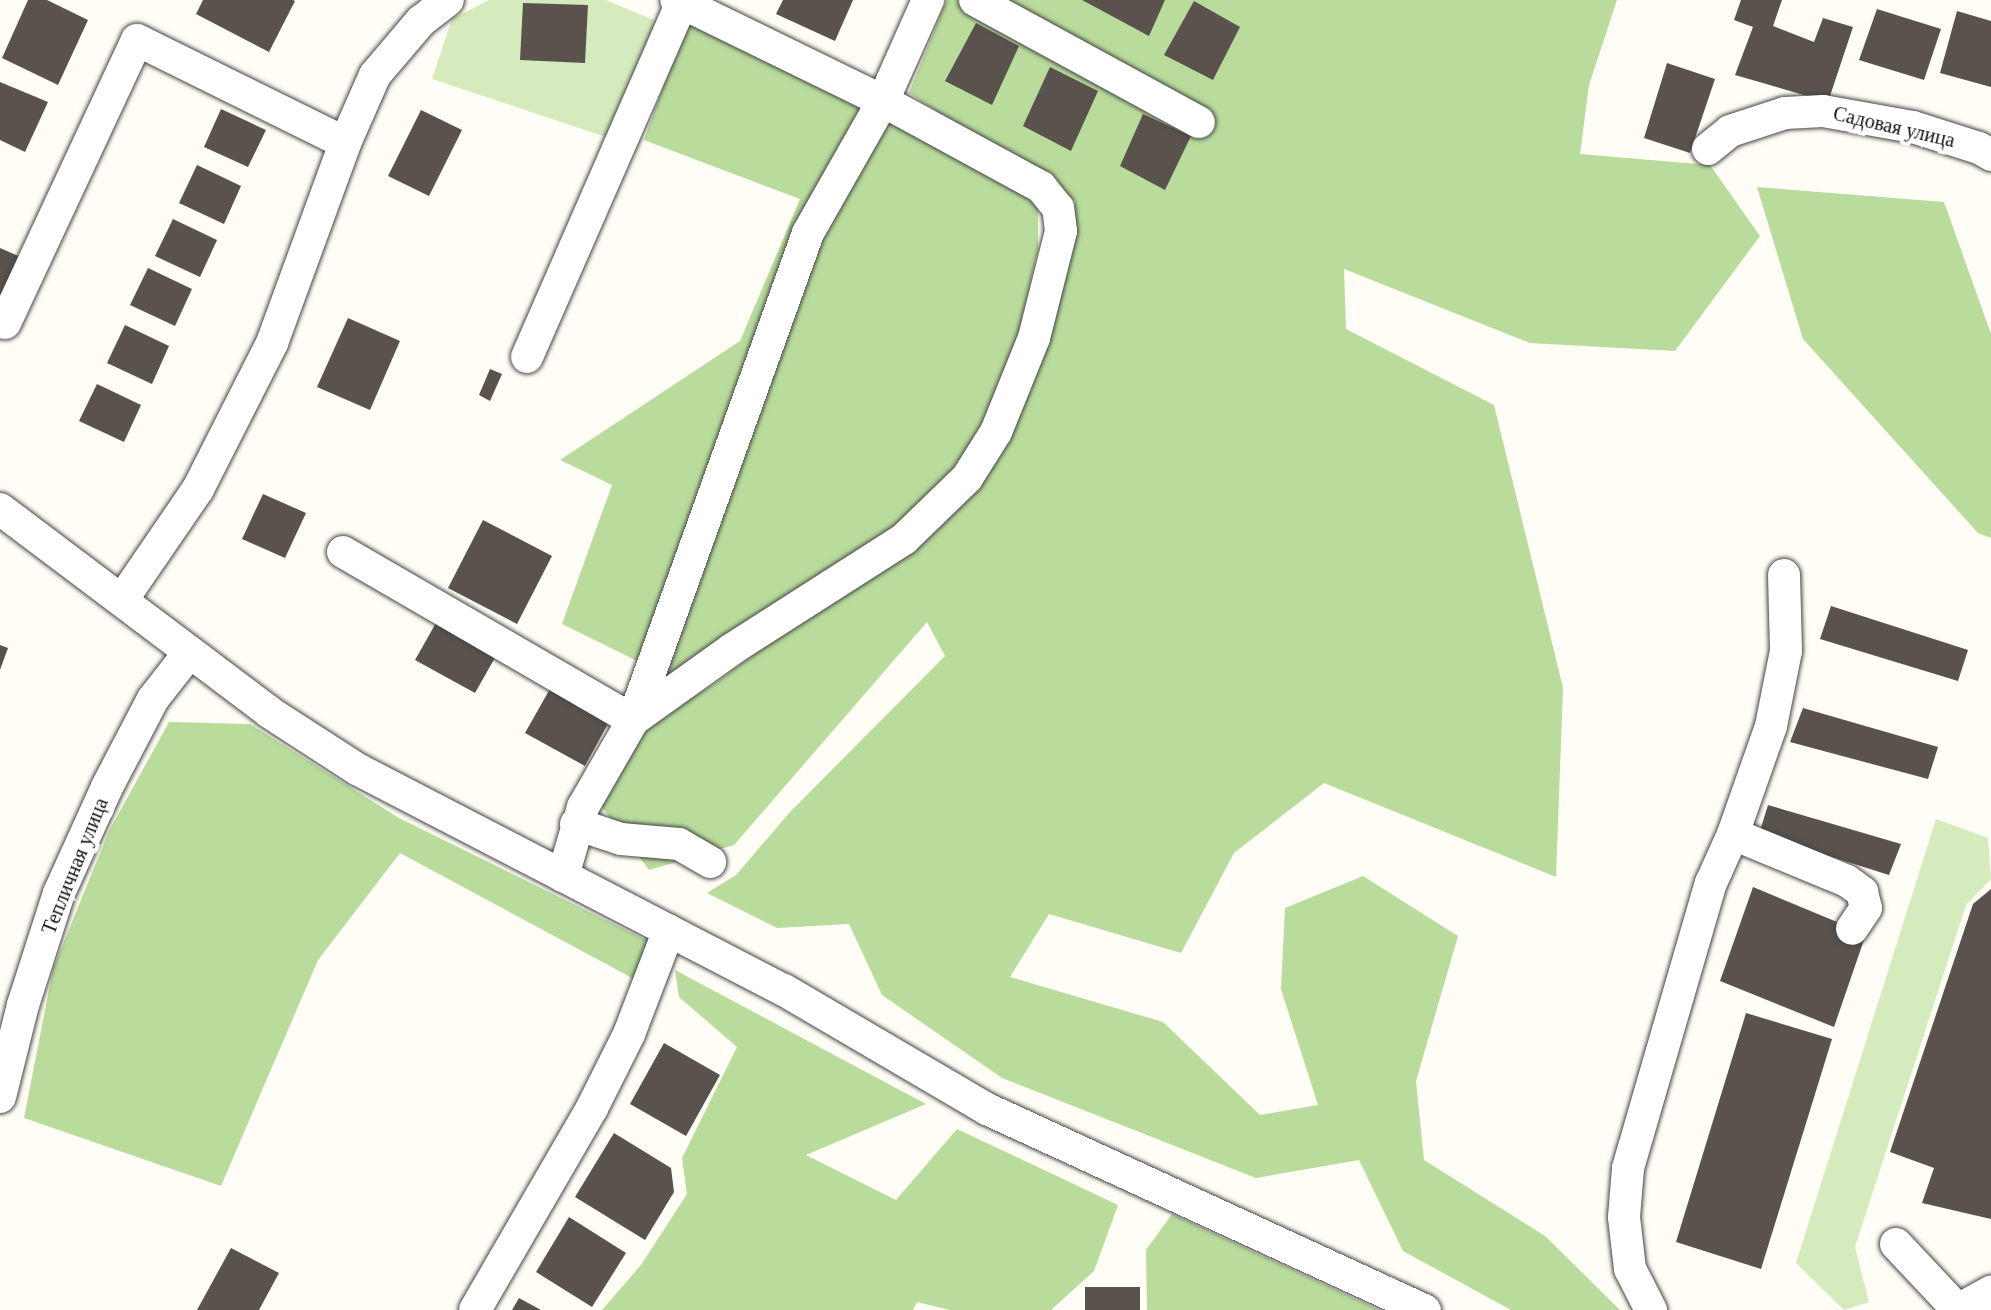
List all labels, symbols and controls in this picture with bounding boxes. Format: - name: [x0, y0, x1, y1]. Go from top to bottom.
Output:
- street label: Садовая улица: [1831, 101, 1957, 153]
- street label: Тепличная улица: [37, 794, 113, 938]

